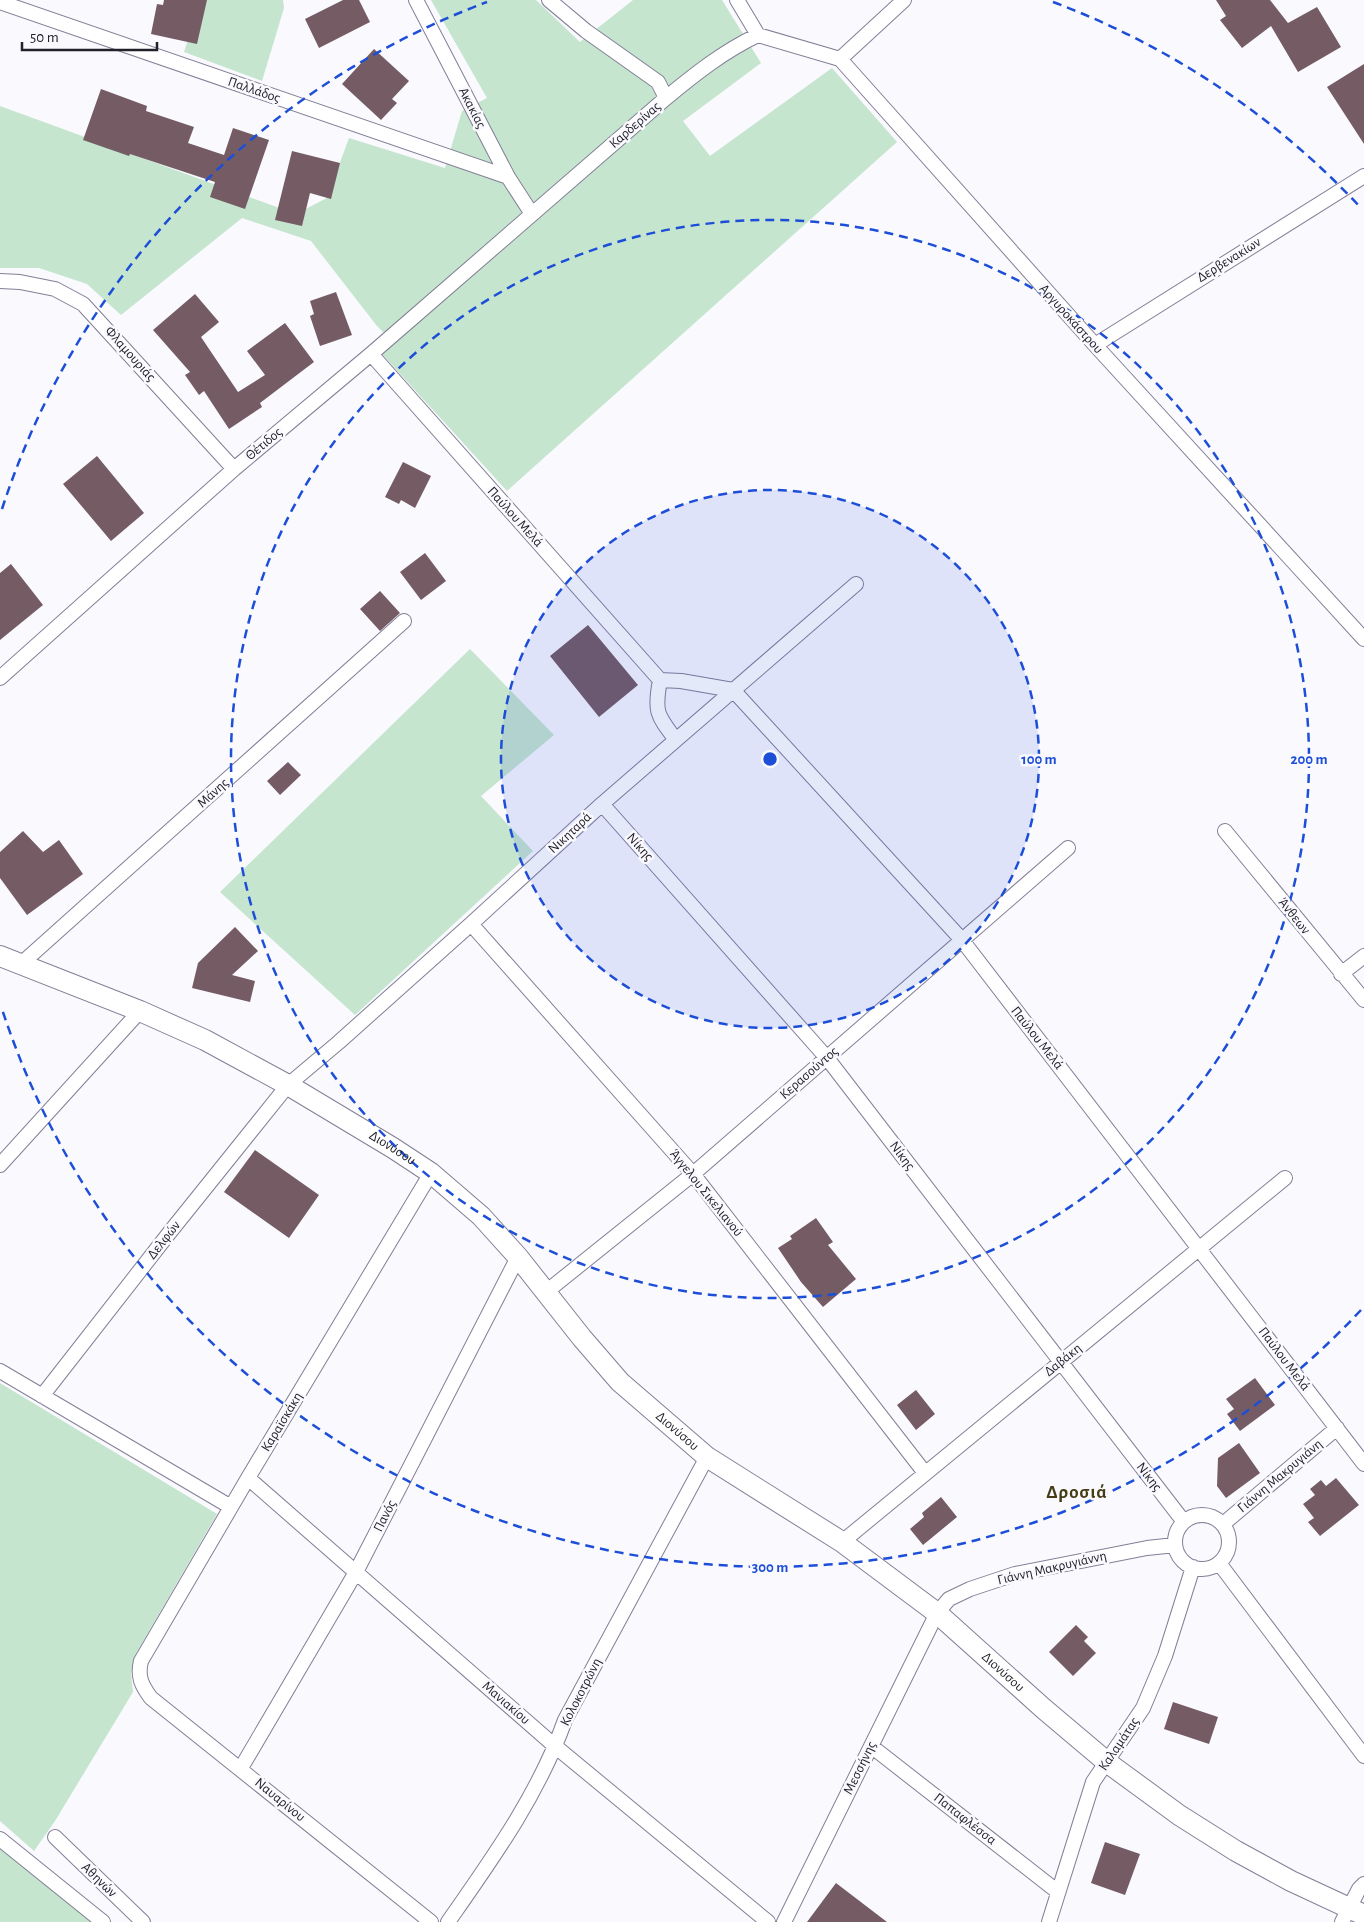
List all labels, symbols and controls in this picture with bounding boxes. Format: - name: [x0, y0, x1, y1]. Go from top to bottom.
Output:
- scale bar: [22, 20, 158, 52]
- text: 50 m: [30, 30, 59, 45]
- street label: Παλλάδος: [226, 75, 282, 106]
- street label: Ακακίας: [456, 85, 488, 131]
- street label: Καρδερίνας: [607, 99, 664, 151]
- street label: Δερβενακίων: [1195, 235, 1263, 285]
- street label: Αργυροκάστρου: [1036, 282, 1106, 356]
- street label: Φλαμουριάς: [102, 324, 158, 384]
- street label: Θέτιδος: [243, 425, 285, 463]
- street label: Παύλου Μελά: [484, 484, 546, 550]
- centre of rings: [761, 750, 779, 768]
- text: 100 m: [1021, 752, 1057, 767]
- text: 200 m: [1290, 752, 1328, 767]
- street label: Μάνης: [195, 775, 232, 810]
- street label: Νικηταρά: [546, 810, 594, 856]
- street label: Νίκης: [624, 830, 656, 864]
- street label: Άνθεων: [1275, 895, 1313, 937]
- street label: Παύλου Μελά: [1008, 1004, 1066, 1072]
- street label: Κερασούντος: [777, 1044, 841, 1102]
- street label: Διονύσου: [367, 1128, 418, 1168]
- street label: Νίκης: [887, 1139, 918, 1173]
- street label: Άγγελου Σικελιανού: [667, 1147, 745, 1239]
- street label: Δελφών: [145, 1218, 183, 1262]
- street label: Παύλου Μελά: [1256, 1325, 1312, 1393]
- street label: Δαβάκη: [1042, 1341, 1084, 1379]
- street label: Καραϊσκάκη: [259, 1390, 305, 1454]
- street label: Διονύσου: [653, 1409, 701, 1454]
- street label: Γιάννη Μακρυγιάνη: [1235, 1437, 1325, 1515]
- street label: Νίκης: [1134, 1460, 1165, 1494]
- district label: Δροσιά: [1046, 1483, 1108, 1502]
- street label: Πανός: [371, 1497, 399, 1534]
- street label: Γιάννη Μακρυγιάννη: [996, 1549, 1108, 1587]
- text: 300 m: [752, 1560, 788, 1575]
- street label: Διονύσου: [979, 1650, 1027, 1695]
- street label: Κολοκοτρώνη: [558, 1656, 604, 1728]
- street label: Μανιακίου: [480, 1679, 532, 1727]
- street label: Καλαμάτας: [1096, 1714, 1142, 1773]
- street label: Μεσσήνης: [841, 1739, 879, 1797]
- street label: Ναυαρίνου: [252, 1776, 308, 1824]
- street label: Παπαφλέσσα: [931, 1790, 999, 1848]
- street label: Αθηνών: [79, 1860, 119, 1900]

